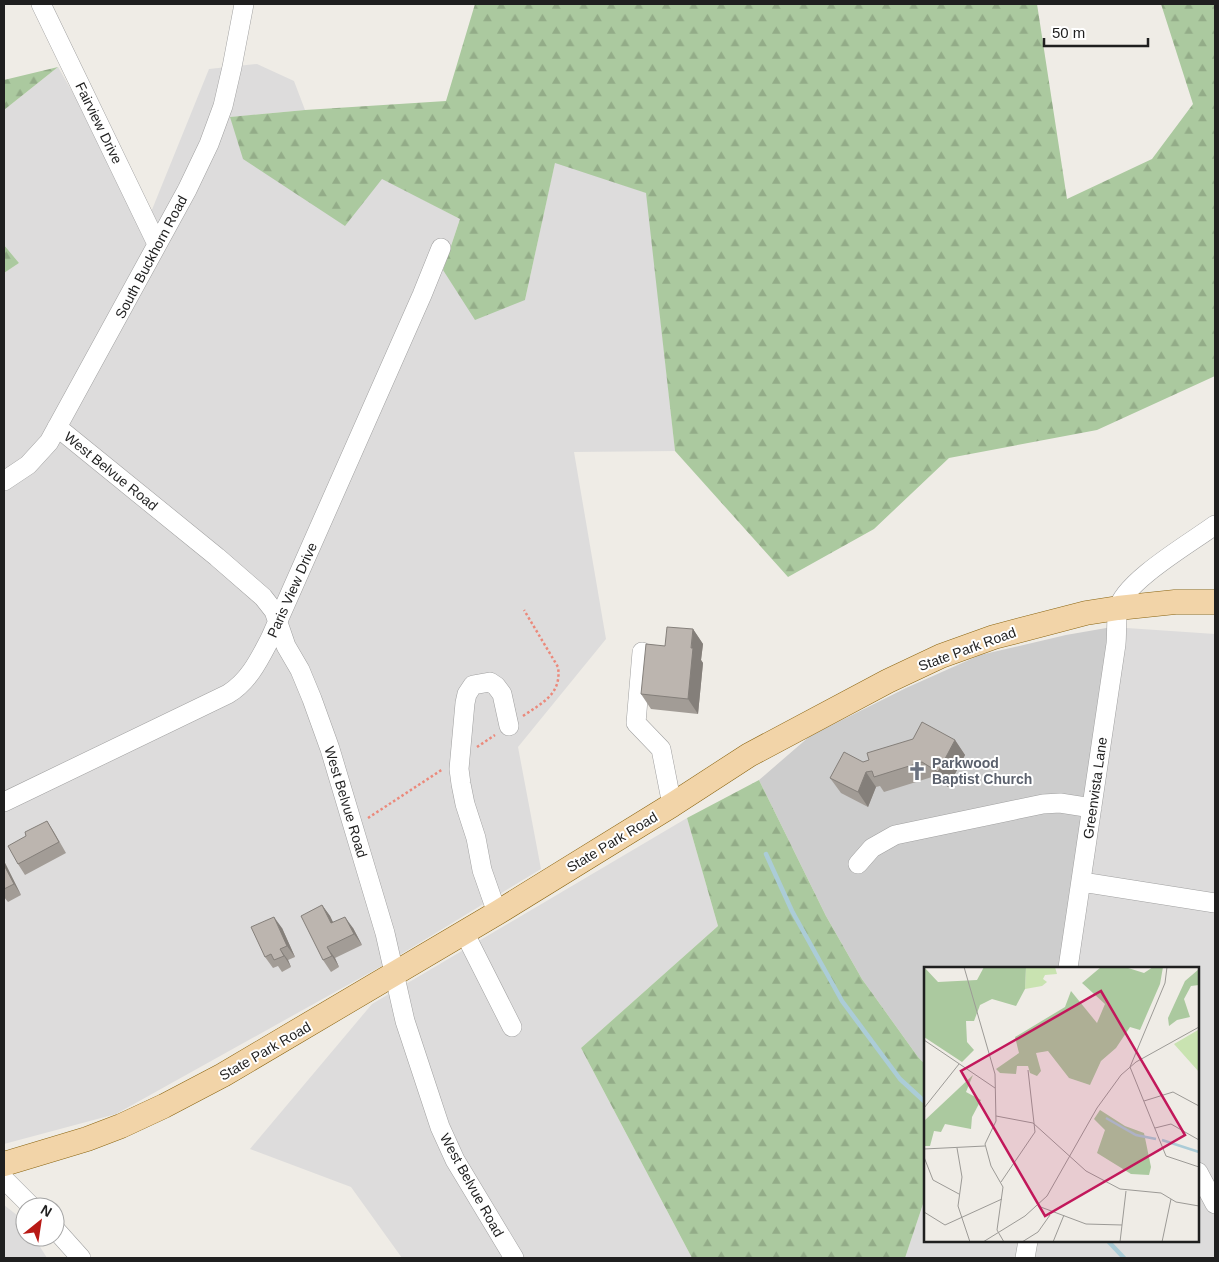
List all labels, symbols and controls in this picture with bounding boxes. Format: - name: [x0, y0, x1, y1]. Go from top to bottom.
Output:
- scale bar: [1044, 15, 1148, 47]
- text: 50 m: [1052, 24, 1085, 41]
- street label: Fairview Drive: [72, 80, 126, 167]
- street label: South Buckhorn Road: [112, 193, 190, 321]
- street label: West Belvue Road: [61, 428, 161, 514]
- street label: Paris View Drive: [264, 540, 320, 640]
- street label: State Park Road: [916, 624, 1018, 674]
- street label: Greenvista Lane: [1080, 736, 1110, 840]
- street label: West Belvue Road: [321, 744, 371, 860]
- place label: Parkwood Baptist Church: [932, 755, 1032, 787]
- church icon: Parkwood Baptist Church: [906, 760, 928, 782]
- street label: State Park Road: [564, 809, 660, 875]
- inset map: [924, 967, 1199, 1242]
- street label: State Park Road: [217, 1018, 313, 1084]
- street label: West Belvue Road: [437, 1131, 507, 1239]
- north arrow: [15, 1197, 65, 1247]
- text: N: [38, 1201, 55, 1220]

